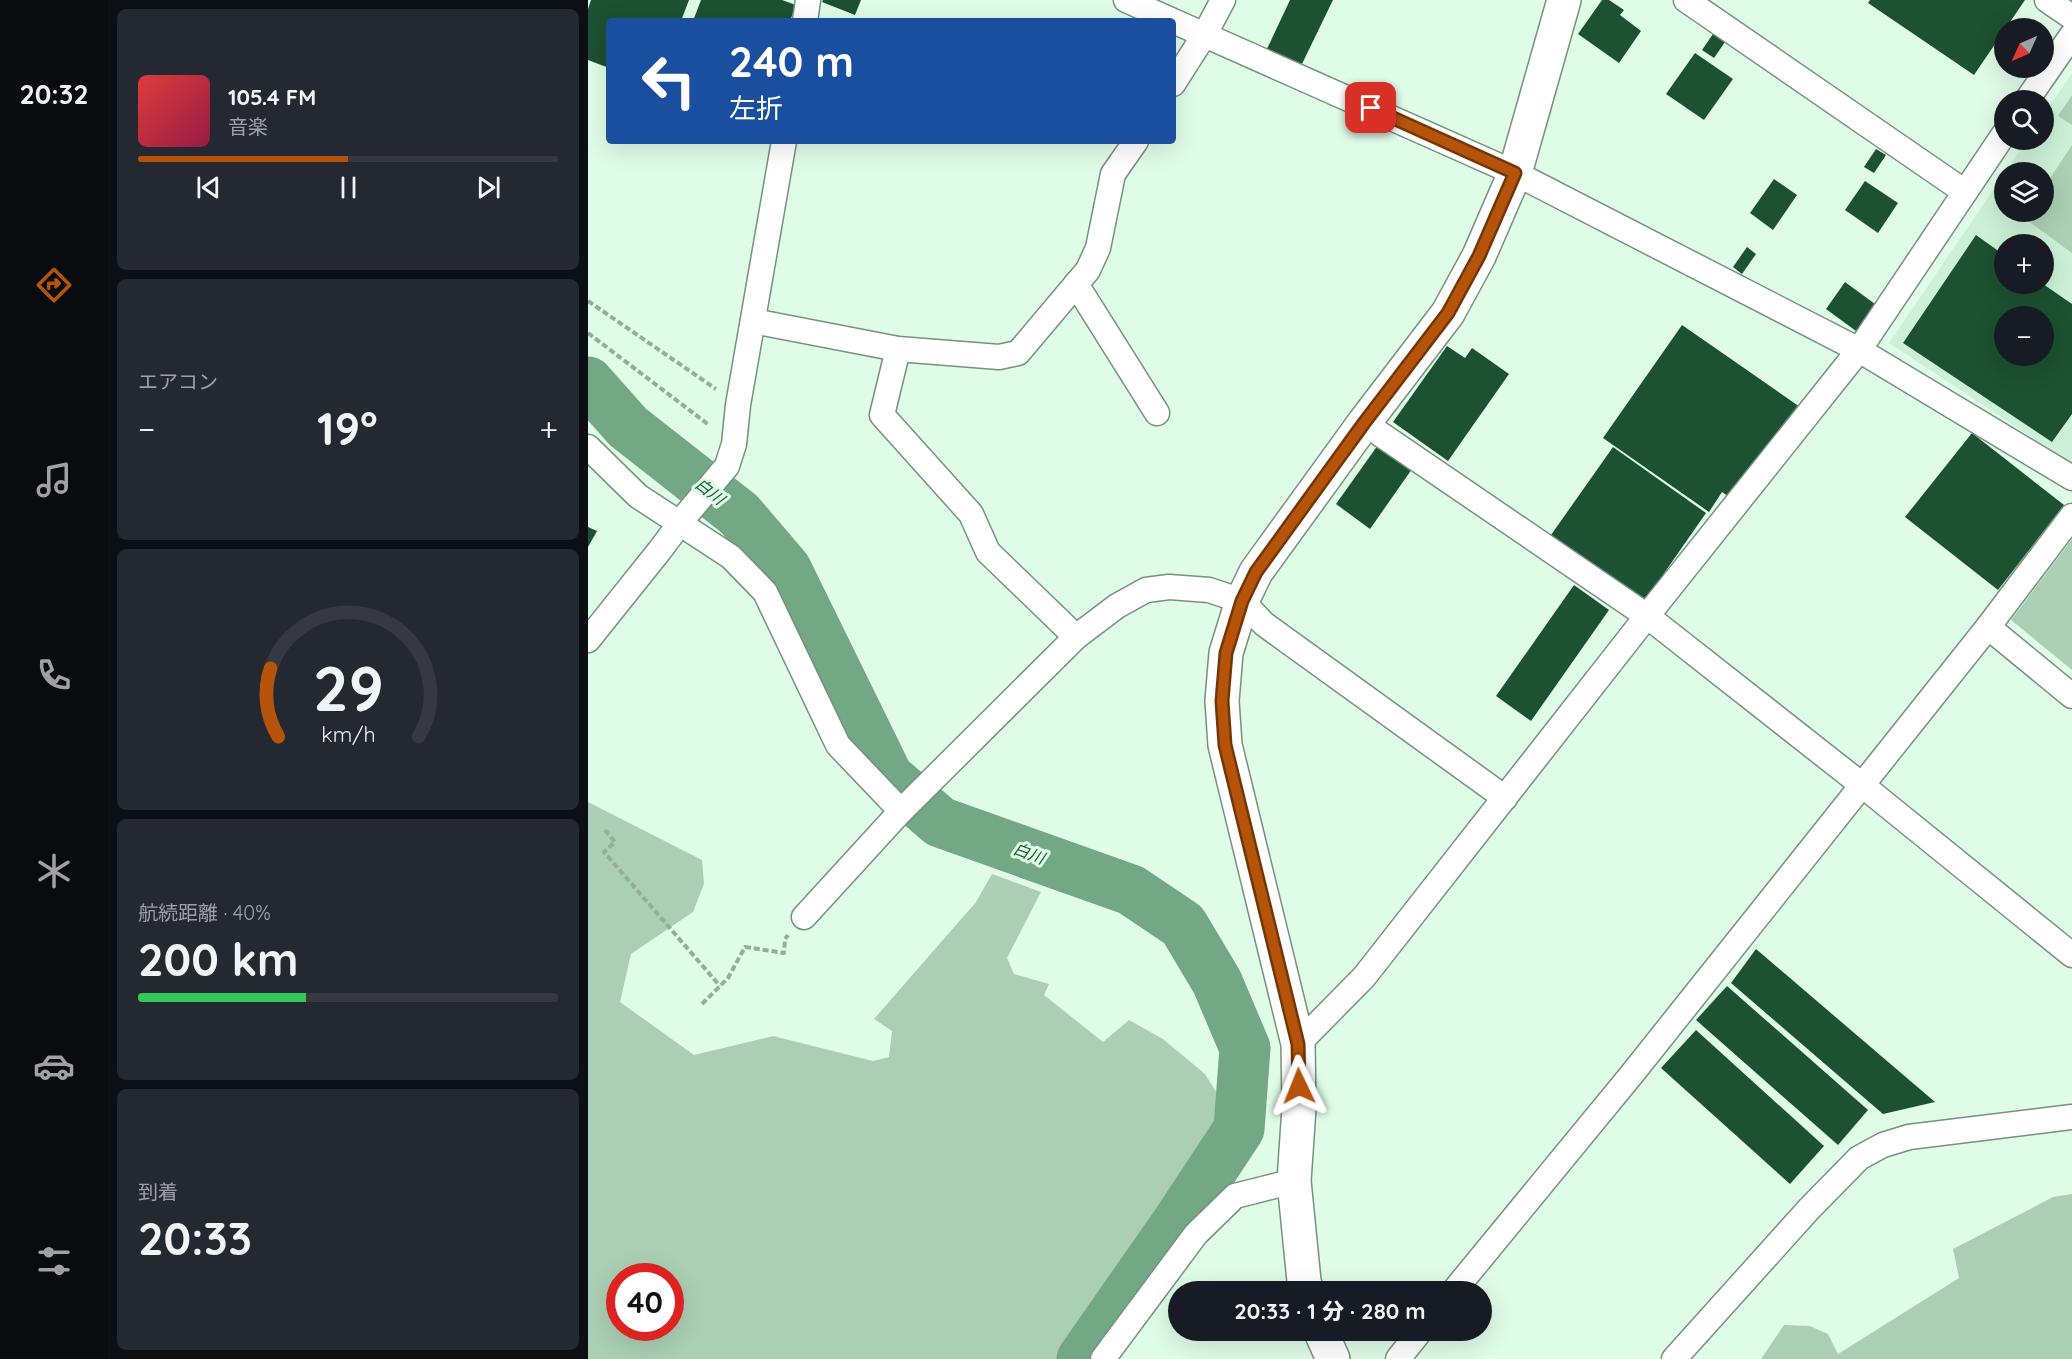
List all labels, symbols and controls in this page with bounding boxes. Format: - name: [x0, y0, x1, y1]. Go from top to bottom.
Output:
- north arrow: [1994, 18, 2054, 78]
- map controls: [1994, 18, 2054, 366]
- text: 240 m: [729, 35, 854, 88]
- icon: left: [630, 42, 708, 120]
- text: 20:32: [19, 77, 89, 111]
- pin: [1345, 82, 1396, 133]
- text: 105.4 FM: [228, 83, 316, 111]
- button: search: [1994, 90, 2054, 150]
- text: 左折: [729, 91, 783, 125]
- icon: arrive: [1354, 91, 1387, 124]
- text: 音楽: [228, 114, 268, 139]
- button: layers: [1994, 162, 2054, 222]
- icon: previous: [192, 171, 225, 204]
- icon: pause: [332, 171, 365, 204]
- icon: next: [472, 171, 505, 204]
- button: +: [1994, 234, 2054, 294]
- icon: directions: [33, 264, 75, 306]
- button: −: [1994, 306, 2054, 366]
- text: エアコン: [138, 369, 218, 394]
- text: 19°: [317, 400, 378, 456]
- text: −: [138, 408, 155, 449]
- text: +: [539, 408, 558, 449]
- icon: music: [33, 459, 75, 501]
- water label: 白川: [691, 473, 730, 510]
- text: 29: [313, 649, 383, 727]
- icon: phone: [33, 654, 75, 696]
- text: km/h: [321, 721, 375, 747]
- water label: 白川: [1011, 838, 1049, 869]
- icon: climate: [33, 850, 75, 892]
- text: 航続距離 · 40%: [138, 900, 271, 925]
- text: 200 km: [138, 931, 299, 987]
- icon: car: [33, 1045, 75, 1087]
- position arrow: [1267, 1054, 1331, 1118]
- text: 到着: [138, 1179, 178, 1204]
- text: 20:33: [138, 1210, 252, 1266]
- icon: filters: [33, 1240, 75, 1282]
- speed limit sign: 40: [606, 1263, 684, 1341]
- text: 20:33 · 1 分 · 280 m: [1234, 1297, 1426, 1325]

